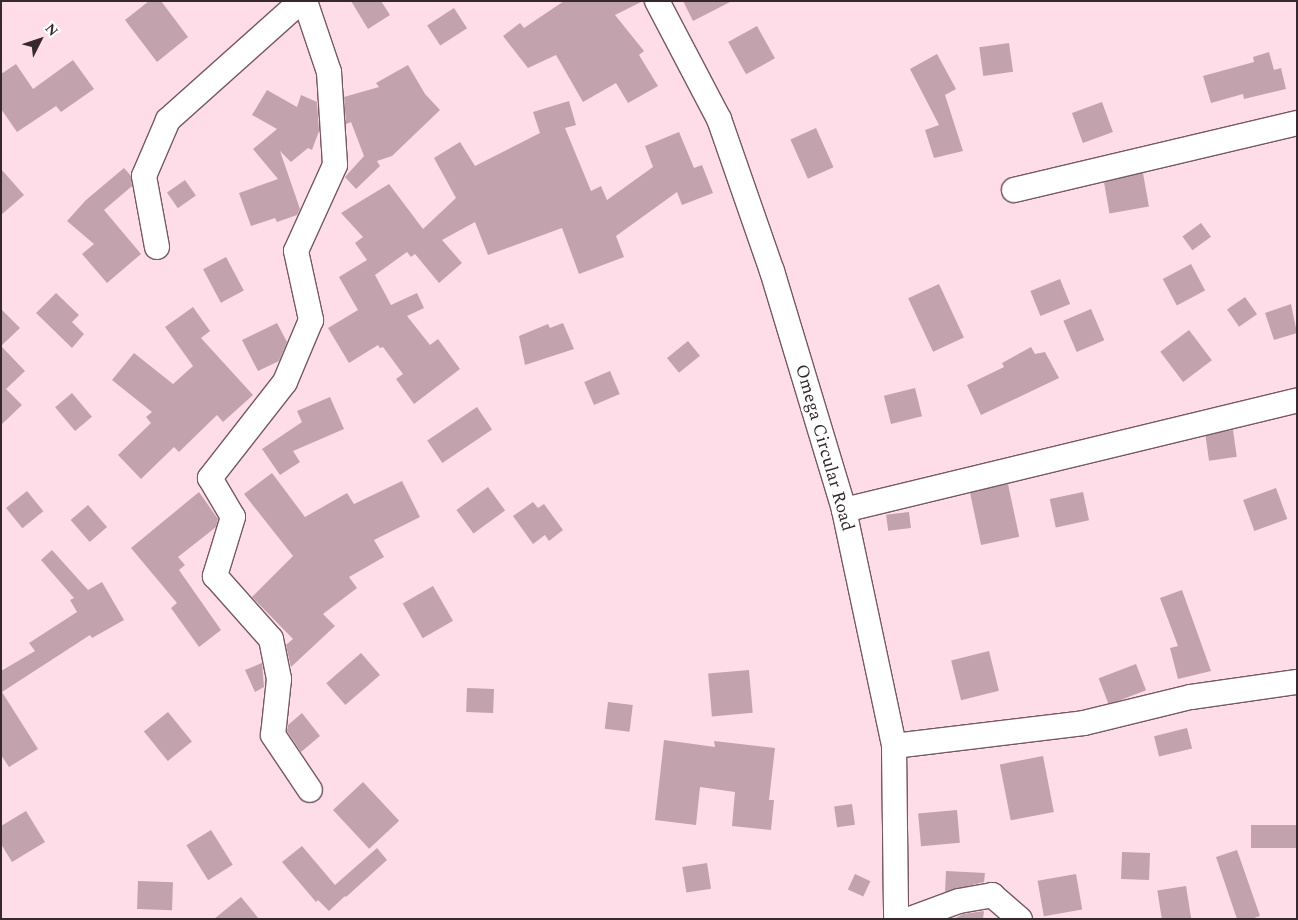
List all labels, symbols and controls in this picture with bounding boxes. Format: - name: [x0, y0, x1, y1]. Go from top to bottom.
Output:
- north arrow: [15, 15, 65, 65]
- text: N: [40, 19, 63, 41]
- street label: Omega Circular Road: [790, 362, 858, 534]

